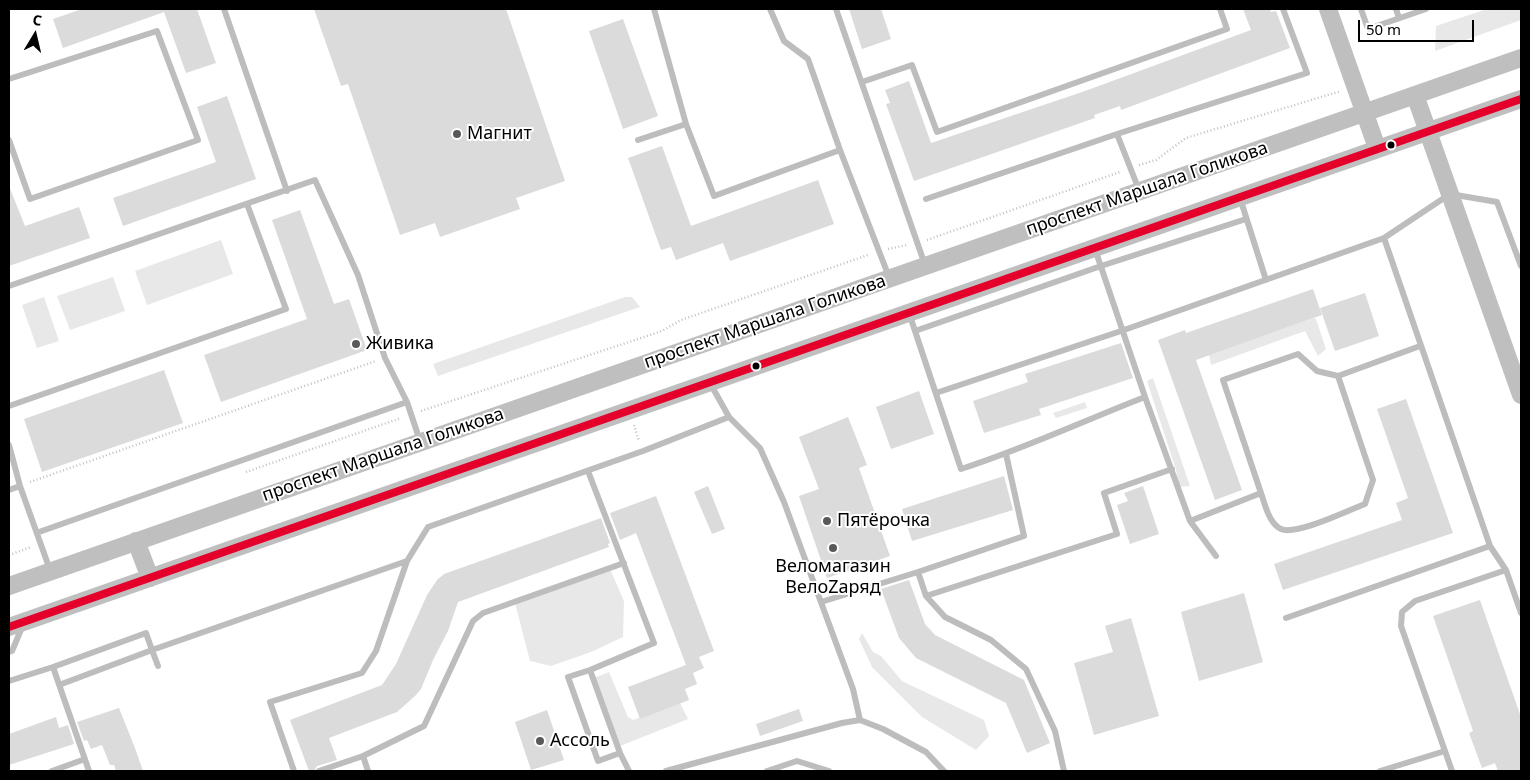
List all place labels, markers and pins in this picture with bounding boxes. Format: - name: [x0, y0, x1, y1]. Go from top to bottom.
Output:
- place label: Магнит: [467, 123, 532, 145]
- marker: Магнит: [451, 128, 463, 140]
- unlabelled marker: [1386, 140, 1396, 150]
- place label: Живика: [366, 333, 434, 355]
- marker: Живика: [350, 338, 362, 350]
- unlabelled marker: [751, 361, 761, 371]
- place label: Пятёрочка: [837, 510, 930, 532]
- marker: Пятёрочка: [821, 515, 833, 527]
- marker: Веломагазин ВелоZаряд: [827, 542, 839, 554]
- place label: Веломагазин ВелоZаряд: [775, 556, 891, 598]
- place label: Ассоль: [550, 730, 610, 752]
- marker: Ассоль: [534, 735, 546, 747]

